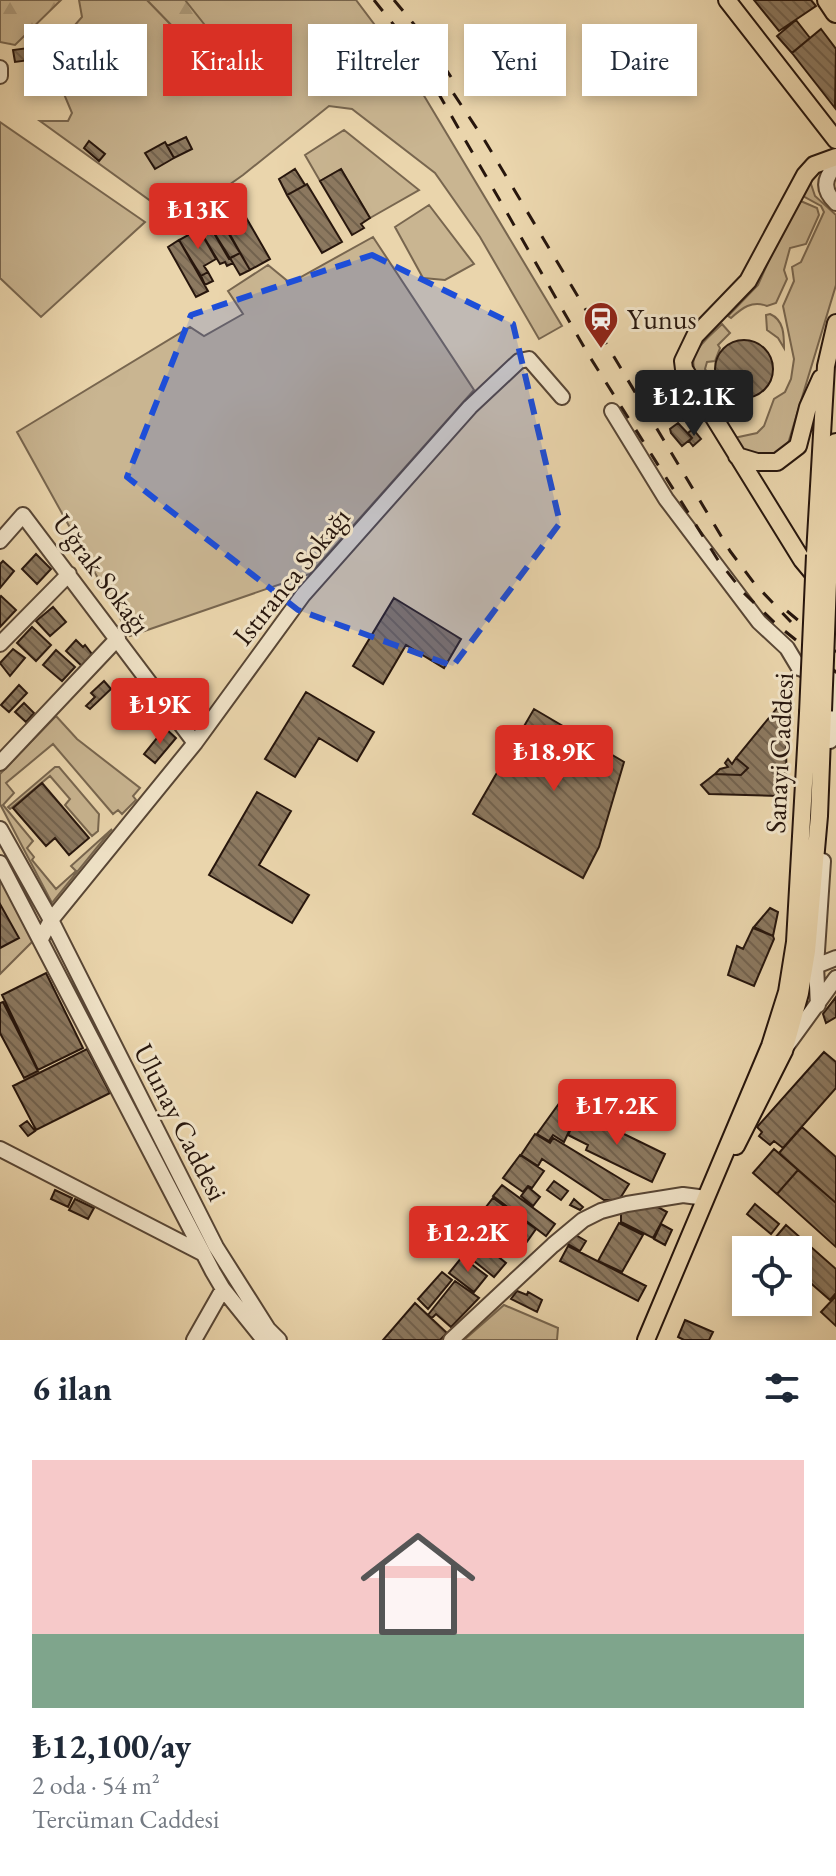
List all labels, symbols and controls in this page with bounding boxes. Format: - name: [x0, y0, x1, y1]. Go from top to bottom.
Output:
- chip: Satılık: [24, 24, 147, 96]
- chip: Kiralık: [163, 24, 292, 96]
- chip: Filtreler: [308, 24, 448, 96]
- chip: Yeni: [464, 24, 566, 96]
- chip: Daire: [582, 24, 697, 96]
- pin: ₺13K: [151, 183, 245, 251]
- text: ₺13K: [167, 192, 229, 226]
- station icon: Yunus: [582, 300, 620, 350]
- place label: Yunus: [627, 301, 697, 337]
- pin: ₺12.1K: [629, 370, 759, 438]
- text: ₺12.1K: [653, 379, 735, 413]
- street label: Istıranca Sokağı: [224, 500, 358, 652]
- street label: Uğrak Sokağı: [45, 507, 159, 642]
- street label: Sanayi Caddesi: [757, 672, 801, 834]
- pin: ₺19K: [113, 678, 207, 746]
- text: ₺19K: [129, 687, 191, 721]
- pin: ₺18.9K: [489, 725, 619, 793]
- text: ₺18.9K: [513, 734, 595, 768]
- street label: Ulunay Caddesi: [126, 1037, 236, 1207]
- pin: ₺17.2K: [552, 1079, 682, 1147]
- text: ₺17.2K: [576, 1088, 658, 1122]
- pin: ₺12.2K: [403, 1206, 533, 1274]
- text: ₺12.2K: [427, 1215, 509, 1249]
- map controls: [732, 1236, 812, 1316]
- button: locate: [732, 1236, 812, 1316]
- text: 6 ilan: [32, 1366, 112, 1410]
- icon: filters: [760, 1366, 804, 1410]
- icon: home: [346, 1512, 490, 1656]
- text: ₺12,100/ay: [32, 1724, 191, 1768]
- text: 2 oda · 54 m²: [32, 1768, 160, 1802]
- text: Tercüman Caddesi: [32, 1802, 219, 1836]

